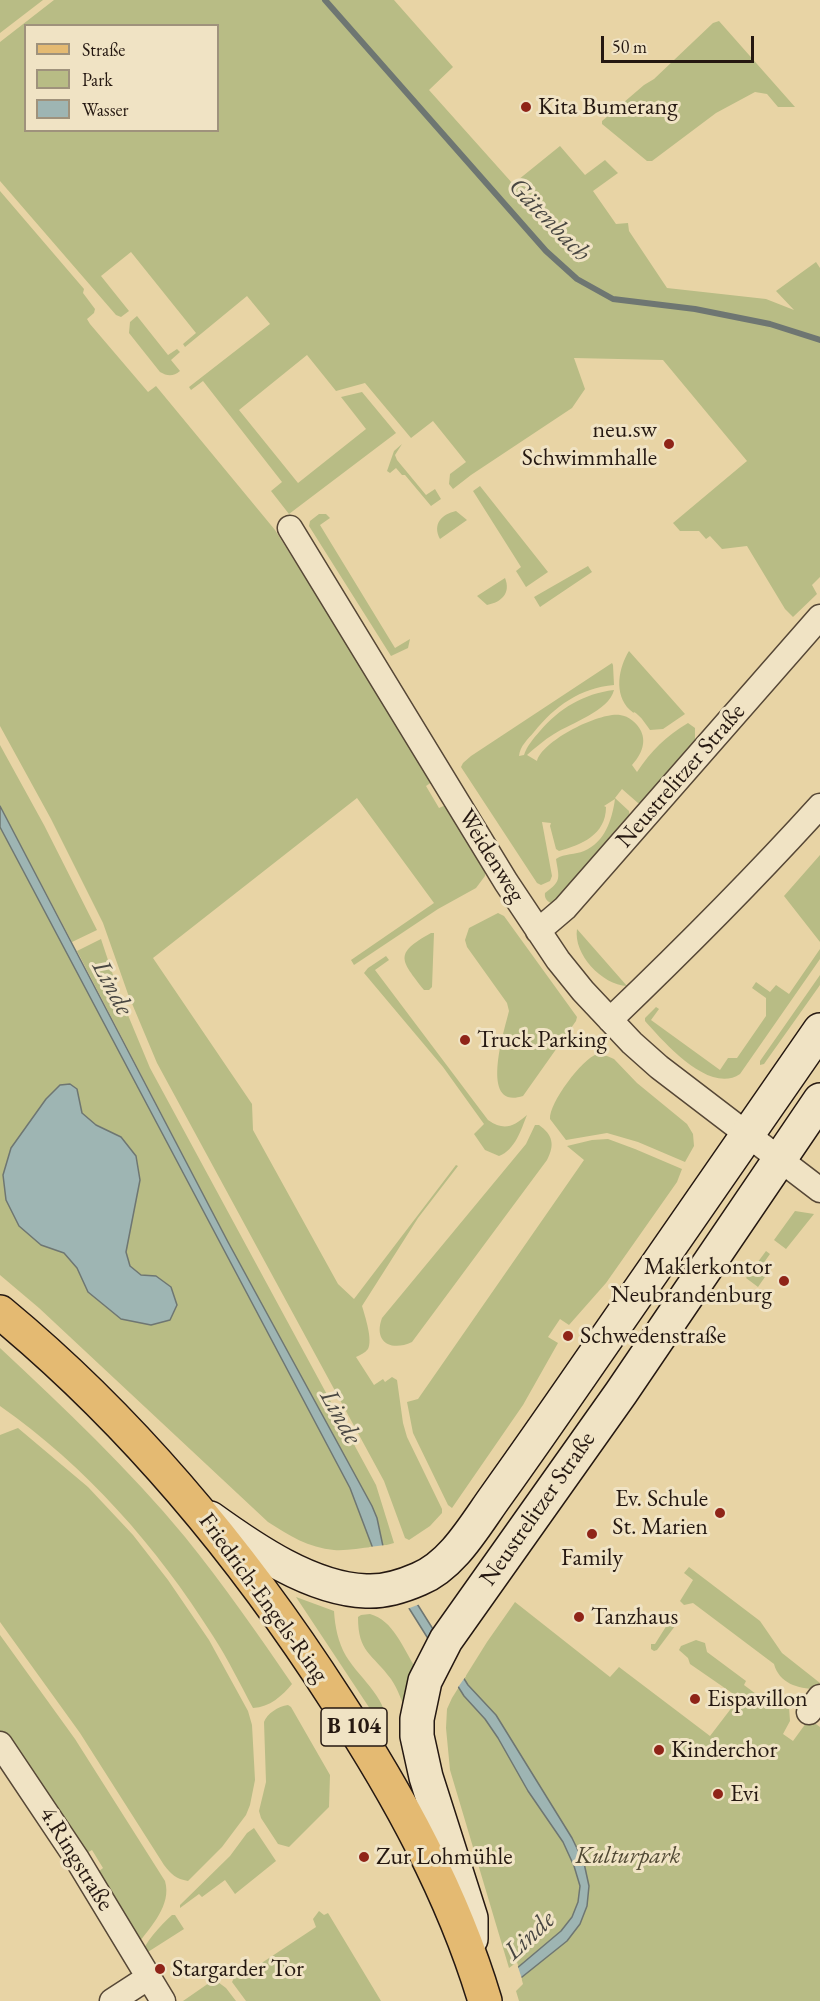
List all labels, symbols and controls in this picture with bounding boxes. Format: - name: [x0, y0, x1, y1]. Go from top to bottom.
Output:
- legend: [24, 24, 219, 132]
- scale bar: [604, 24, 757, 62]
- text: 50 m: [612, 35, 647, 58]
- text: Straße: [82, 38, 125, 61]
- text: Park: [82, 68, 113, 91]
- place label: Kita Bumerang: [538, 93, 678, 121]
- text: Wasser: [82, 98, 129, 121]
- marker: Kita Bumerang: [519, 100, 533, 114]
- water label: Gätenbach: [501, 171, 597, 269]
- place label: neu.sw Schwimmhalle: [522, 416, 657, 472]
- marker: neu.sw Schwimmhalle: [662, 437, 676, 451]
- street label: Neustrelitzer Straße: [610, 698, 752, 854]
- street label: Weidenweg: [451, 804, 531, 908]
- water label: Linde: [85, 955, 139, 1021]
- place label: Truck Parking: [477, 1026, 607, 1054]
- marker: Truck Parking: [458, 1033, 472, 1047]
- place label: Maklerkontor Neubrandenburg: [611, 1253, 772, 1309]
- marker: Maklerkontor Neubrandenburg: [777, 1274, 791, 1288]
- place label: Schwedenstraße: [580, 1322, 726, 1350]
- marker: Schwedenstraße: [561, 1329, 575, 1343]
- water label: Linde: [312, 1384, 368, 1450]
- street label: Neustrelitzer Straße: [474, 1426, 602, 1592]
- place label: Ev. Schule St. Marien: [612, 1485, 708, 1541]
- marker: Ev. Schule St. Marien: [713, 1506, 727, 1520]
- street label: Friedrich-Engels-Ring: [192, 1508, 334, 1688]
- marker: Family: [585, 1527, 599, 1541]
- place label: Family: [561, 1544, 623, 1572]
- place label: Tanzhaus: [591, 1603, 678, 1631]
- marker: Tanzhaus: [572, 1610, 586, 1624]
- place label: Eispavillon: [707, 1685, 808, 1713]
- marker: Eispavillon: [688, 1692, 702, 1706]
- road number: B 104: [321, 1708, 387, 1746]
- place label: Kinderchor: [671, 1736, 777, 1764]
- marker: Kinderchor: [652, 1743, 666, 1757]
- place label: Evi: [730, 1780, 759, 1808]
- marker: Evi: [711, 1787, 725, 1801]
- street label: 4.Ringstraße: [33, 1802, 119, 1916]
- park label: Kulturpark: [575, 1842, 681, 1870]
- place label: Zur Lohmühle: [376, 1843, 513, 1871]
- marker: Zur Lohmühle: [357, 1850, 371, 1864]
- water label: Linde: [498, 1905, 562, 1967]
- place label: Stargarder Tor: [172, 1955, 304, 1983]
- marker: Stargarder Tor: [153, 1962, 167, 1976]

